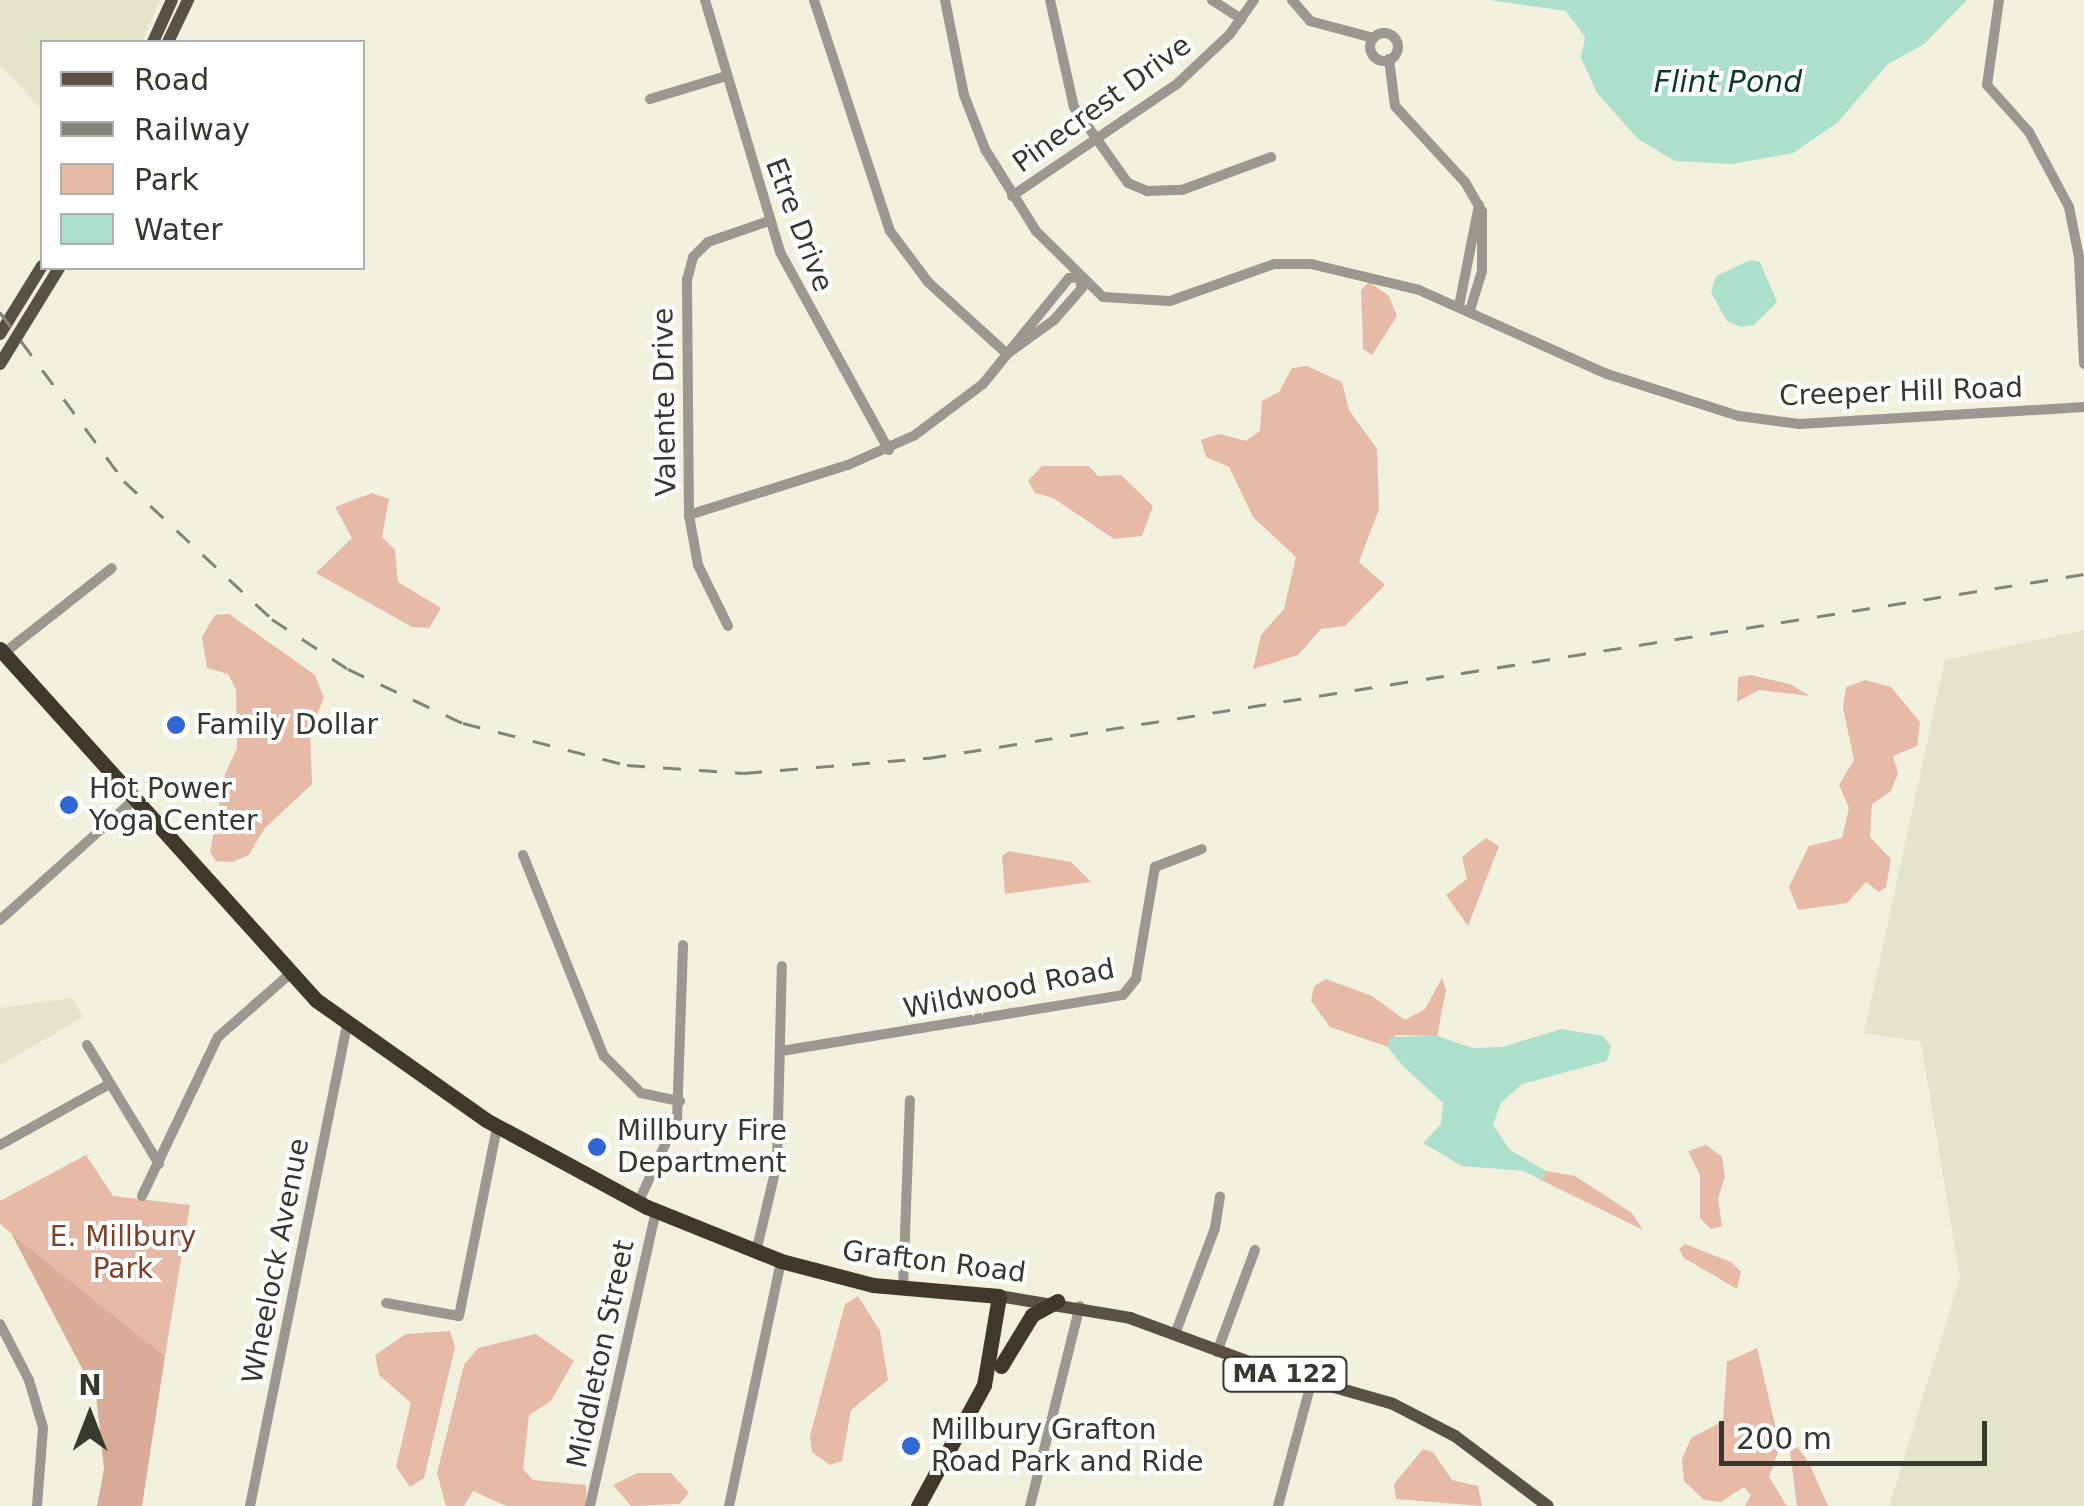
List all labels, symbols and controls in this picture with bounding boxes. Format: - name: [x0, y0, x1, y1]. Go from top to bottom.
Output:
- street label: Pinecrest Drive: [1007, 28, 1197, 180]
- legend: [40, 40, 365, 270]
- text: Road: [134, 62, 209, 97]
- water label: Flint Pond: [1654, 64, 1802, 100]
- text: Railway: [134, 112, 250, 147]
- street label: Etre Drive: [758, 153, 840, 297]
- text: Park: [134, 162, 199, 197]
- text: Water: [134, 212, 223, 247]
- street label: Valente Drive: [647, 307, 683, 497]
- street label: Creeper Hill Road: [1779, 371, 2023, 413]
- place label: Family Dollar: [196, 708, 378, 742]
- marker: Family Dollar: [165, 714, 187, 736]
- place label: Hot Power Yoga Center: [89, 772, 258, 838]
- marker: Hot Power Yoga Center: [58, 794, 80, 816]
- street label: Wildwood Road: [901, 952, 1117, 1026]
- place label: Millbury Fire Department: [617, 1114, 787, 1180]
- street label: Wheelock Avenue: [236, 1135, 316, 1387]
- marker: Millbury Fire Department: [586, 1136, 608, 1158]
- park label: E. Millbury Park: [50, 1220, 196, 1286]
- street label: Grafton Road: [840, 1234, 1028, 1290]
- street label: Middleton Street: [560, 1237, 642, 1471]
- road number: MA 122: [1220, 1354, 1350, 1394]
- north arrow: [40, 1366, 140, 1466]
- text: N: [78, 1369, 102, 1402]
- scale bar: [1724, 1401, 1992, 1463]
- place label: Millbury Grafton Road Park and Ride: [931, 1413, 1203, 1479]
- text: 200 m: [1736, 1421, 1832, 1456]
- marker: Millbury Grafton Road Park and Ride: [900, 1435, 922, 1457]

